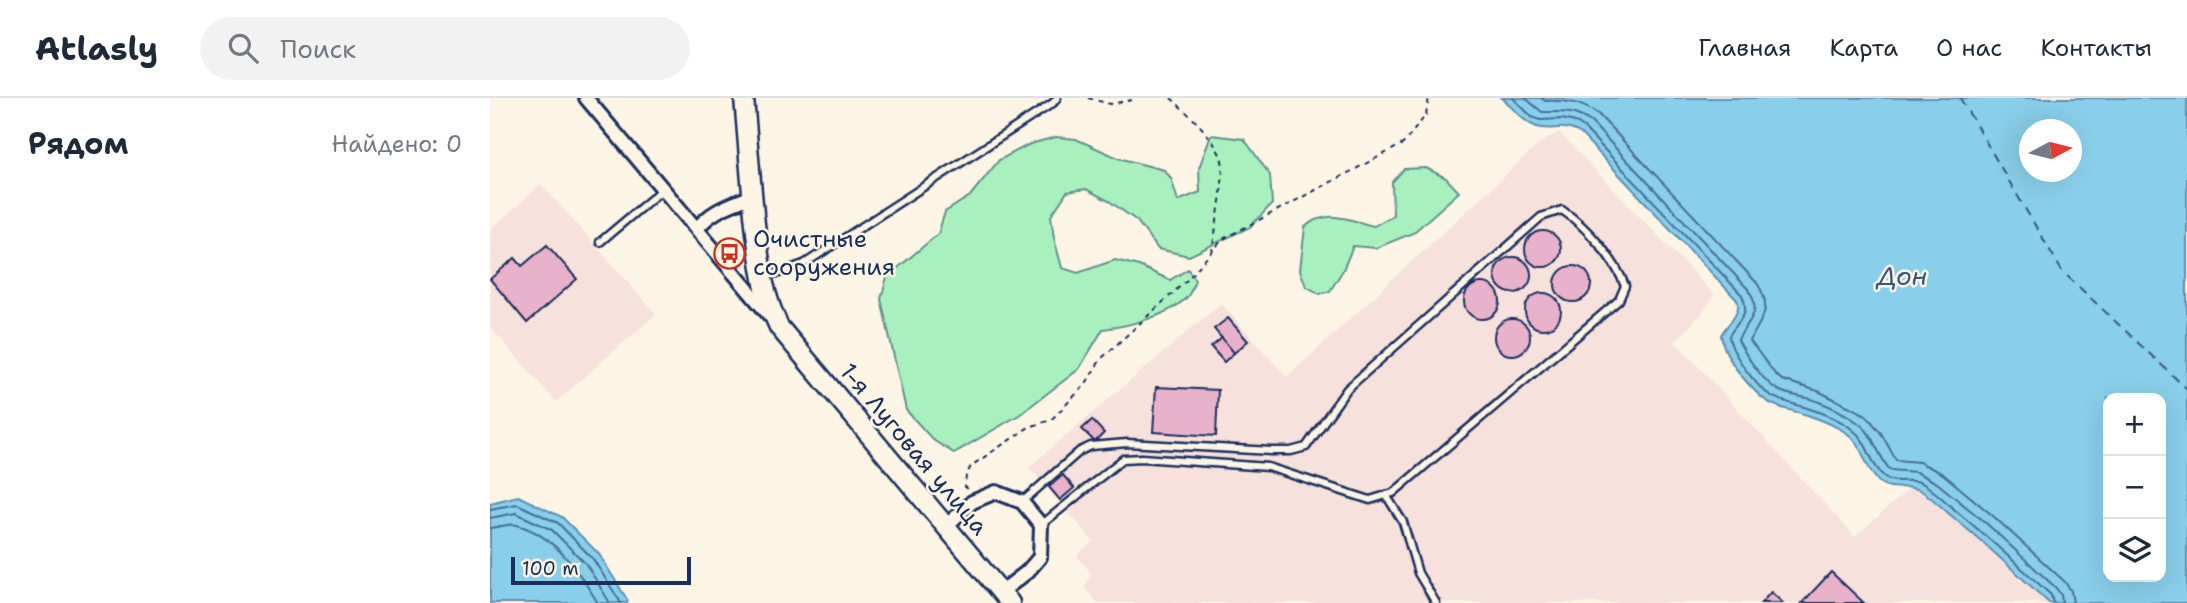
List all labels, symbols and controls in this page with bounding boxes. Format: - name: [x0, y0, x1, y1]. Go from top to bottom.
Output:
- search box: [200, 17, 690, 80]
- text: Atlasly: [35, 26, 158, 71]
- icon: search: [224, 29, 262, 67]
- text: Поиск: [280, 31, 356, 66]
- text: Главная: [1698, 32, 1791, 64]
- text: Карта: [1829, 32, 1898, 64]
- text: О нас: [1936, 32, 2002, 64]
- text: Контакты: [2040, 32, 2152, 64]
- north arrow: [2019, 119, 2082, 182]
- text: Рядом: [28, 123, 128, 164]
- text: Найдено: 0: [332, 129, 462, 159]
- place label: Очистные сооружения: [753, 223, 895, 283]
- bus stop icon: Очистные сооружения: [713, 236, 747, 270]
- water label: Дон: [1875, 258, 1927, 293]
- street label: 1-я Луговая улица: [833, 356, 996, 542]
- map controls: [2103, 393, 2166, 582]
- button: +: [2103, 393, 2166, 456]
- button: −: [2103, 456, 2166, 519]
- button: layers: [2103, 519, 2166, 582]
- scale bar: [511, 554, 691, 586]
- text: 100 m: [522, 556, 579, 581]

